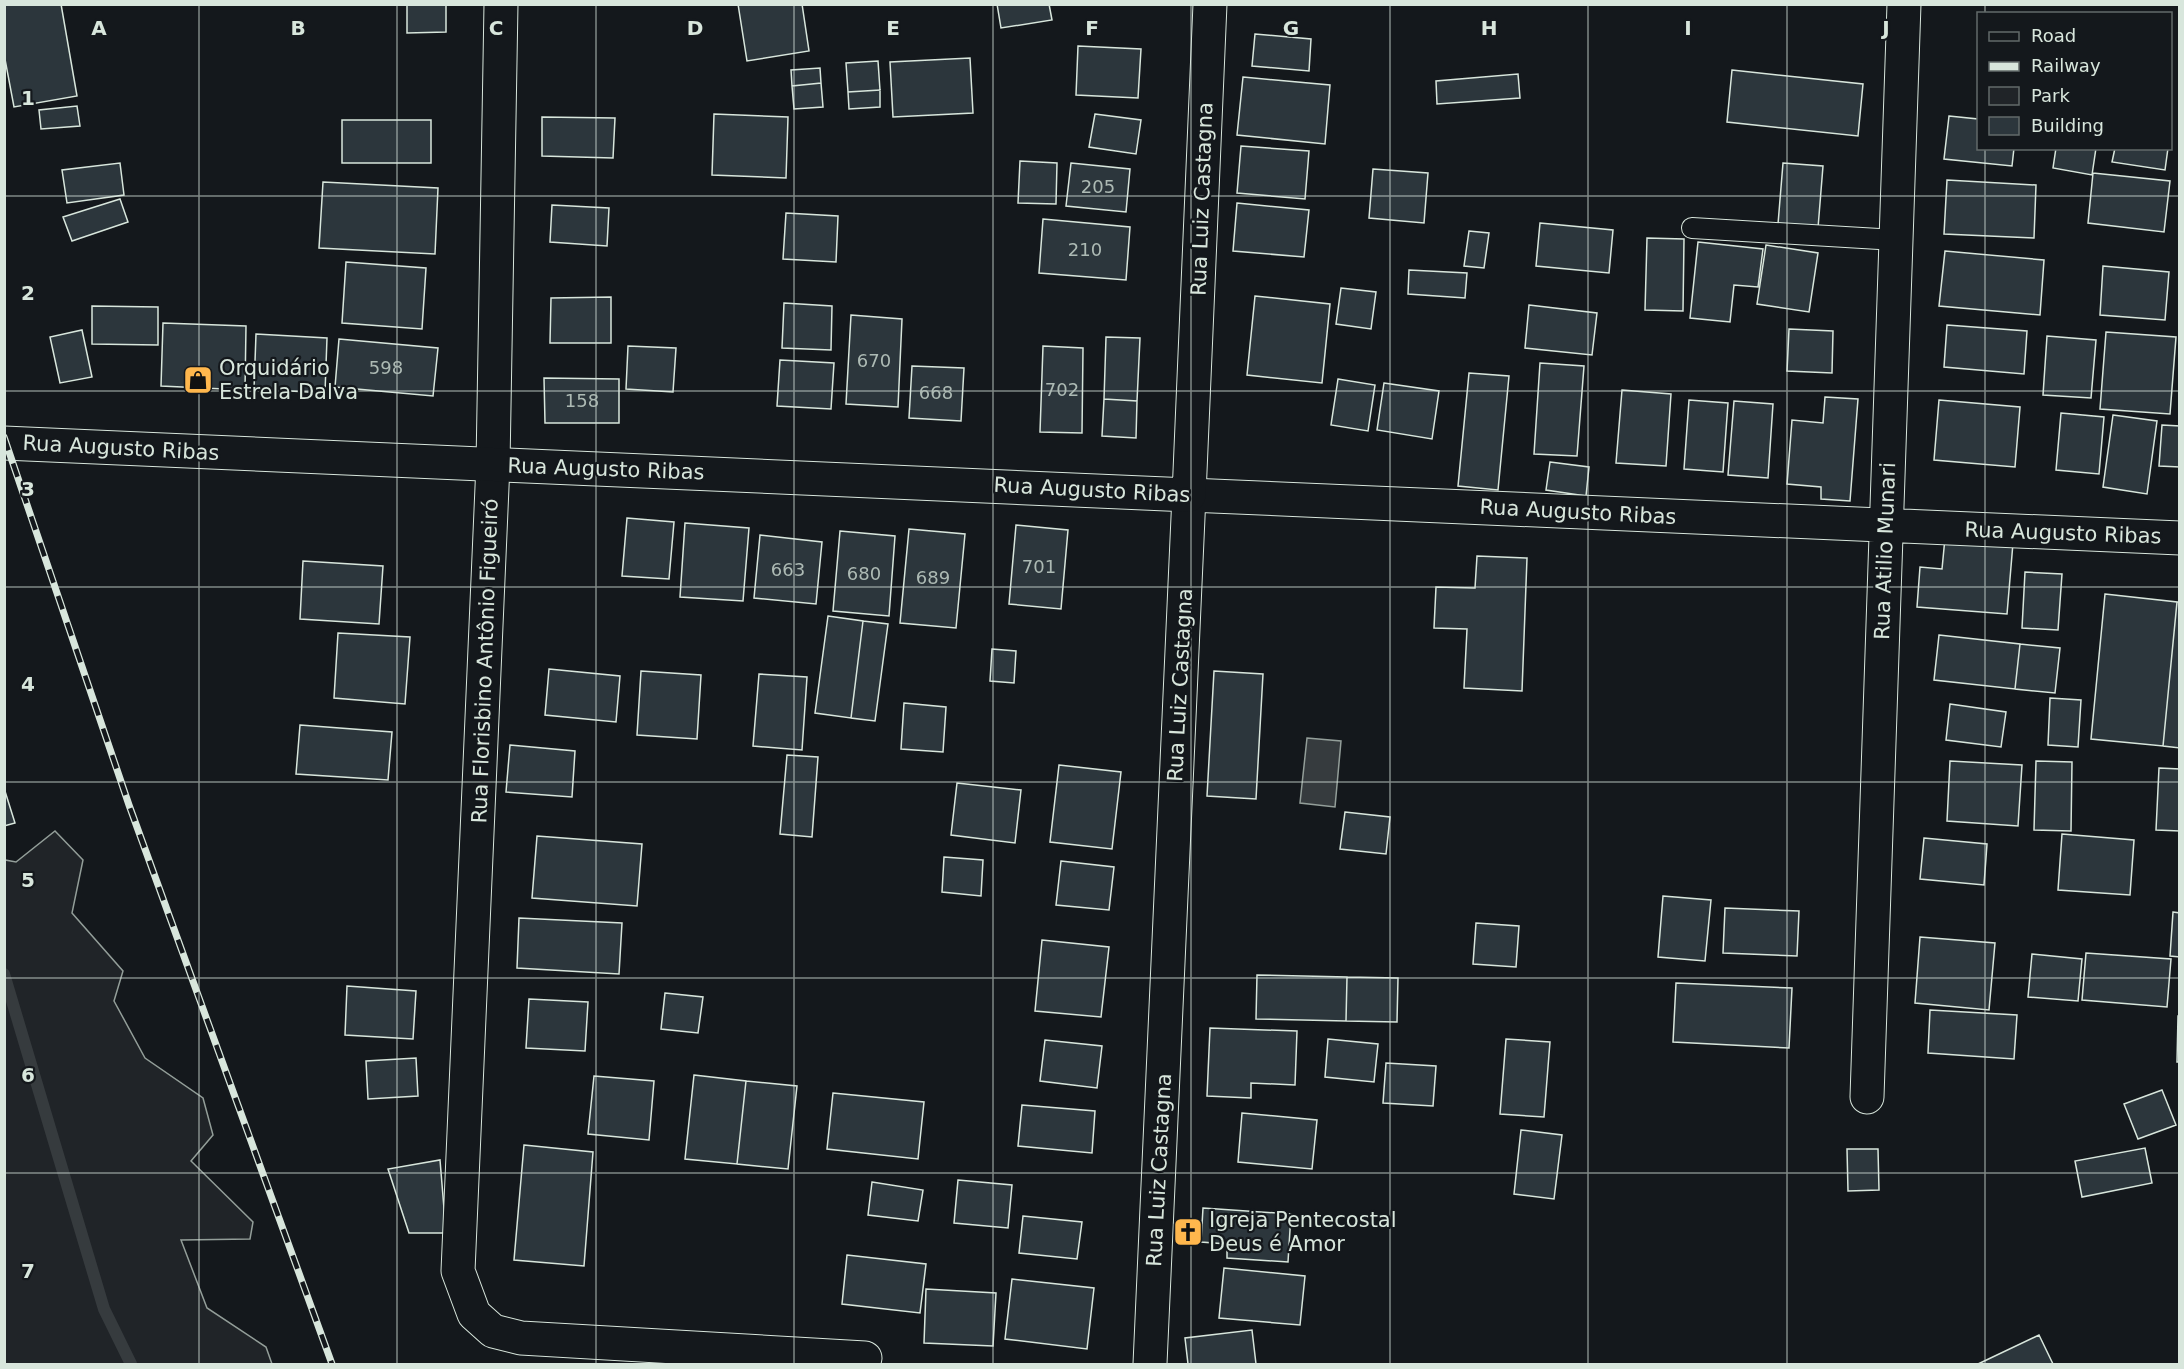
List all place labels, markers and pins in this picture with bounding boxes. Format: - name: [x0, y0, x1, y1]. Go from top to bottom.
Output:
- place label: Orquidário Estrela Dalva: [219, 356, 358, 404]
- shop icon: Orquidário Estrela Dalva: [182, 364, 214, 396]
- place label: Igreja Pentecostal Deus é Amor: [1209, 1208, 1397, 1256]
- church icon: Igreja Pentecostal Deus é Amor: [1172, 1216, 1204, 1248]

